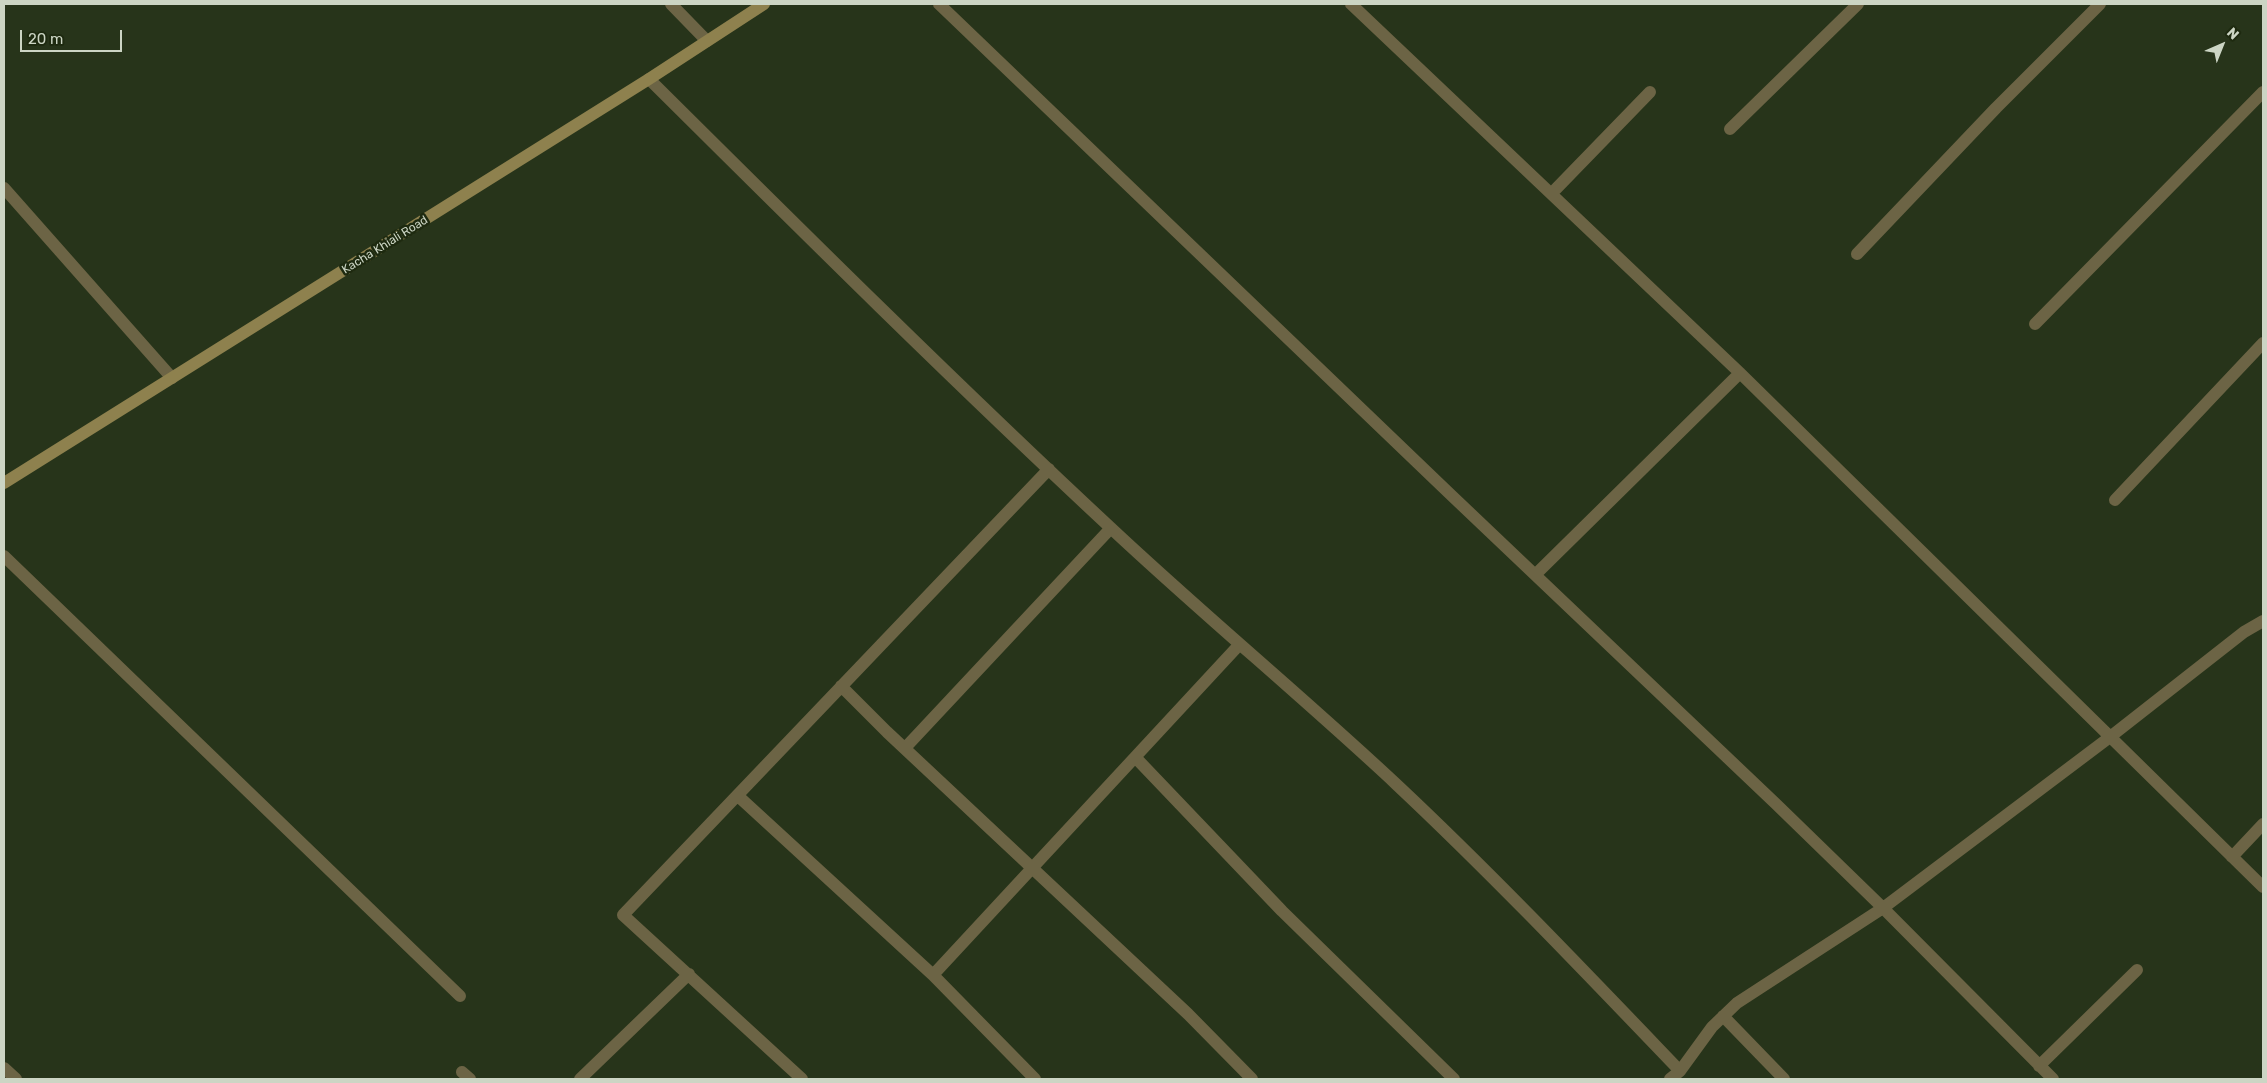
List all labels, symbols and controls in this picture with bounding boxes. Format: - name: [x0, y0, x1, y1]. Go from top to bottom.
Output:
- scale bar: [22, 20, 125, 52]
- north arrow: [2197, 20, 2247, 70]
- text: N: [2223, 24, 2242, 43]
- text: 20 m: [28, 30, 63, 48]
- street label: Kacha Khiali Road: [339, 213, 431, 277]

